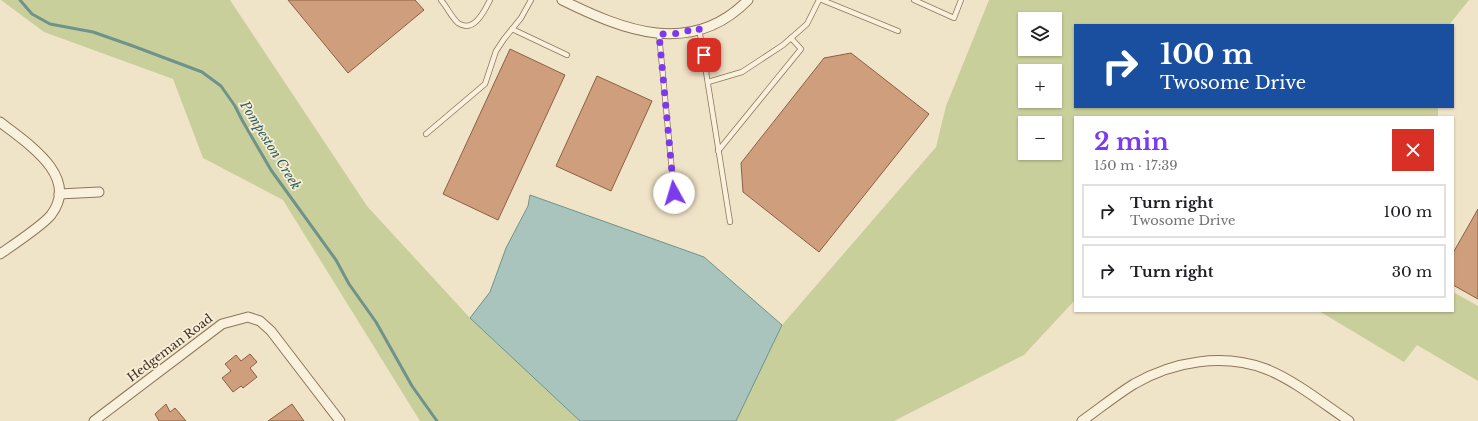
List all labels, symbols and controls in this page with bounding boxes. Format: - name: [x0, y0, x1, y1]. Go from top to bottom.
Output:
- map controls: [1018, 12, 1062, 160]
- button: layers: [1018, 12, 1062, 56]
- text: 100 m: [1160, 37, 1253, 72]
- pin: [687, 38, 721, 72]
- icon: right: [1094, 40, 1146, 92]
- icon: arrive: [693, 44, 715, 66]
- button: +: [1018, 64, 1062, 108]
- text: Twosome Drive: [1160, 72, 1306, 94]
- water label: Pompeston Creek: [236, 97, 305, 193]
- button: −: [1018, 116, 1062, 160]
- text: 2 min: [1094, 127, 1169, 156]
- button: close: [1392, 129, 1434, 171]
- text: 150 m · 17:39: [1094, 157, 1178, 174]
- position arrow: [653, 172, 695, 214]
- text: Turn right: [1130, 193, 1213, 212]
- icon: right: [1096, 200, 1118, 222]
- text: 100 m: [1383, 202, 1432, 221]
- text: Twosome Drive: [1130, 212, 1236, 229]
- icon: right: [1096, 260, 1118, 282]
- text: Turn right: [1130, 262, 1213, 281]
- text: 30 m: [1392, 262, 1432, 281]
- street label: Hedgeman Road: [124, 311, 215, 385]

